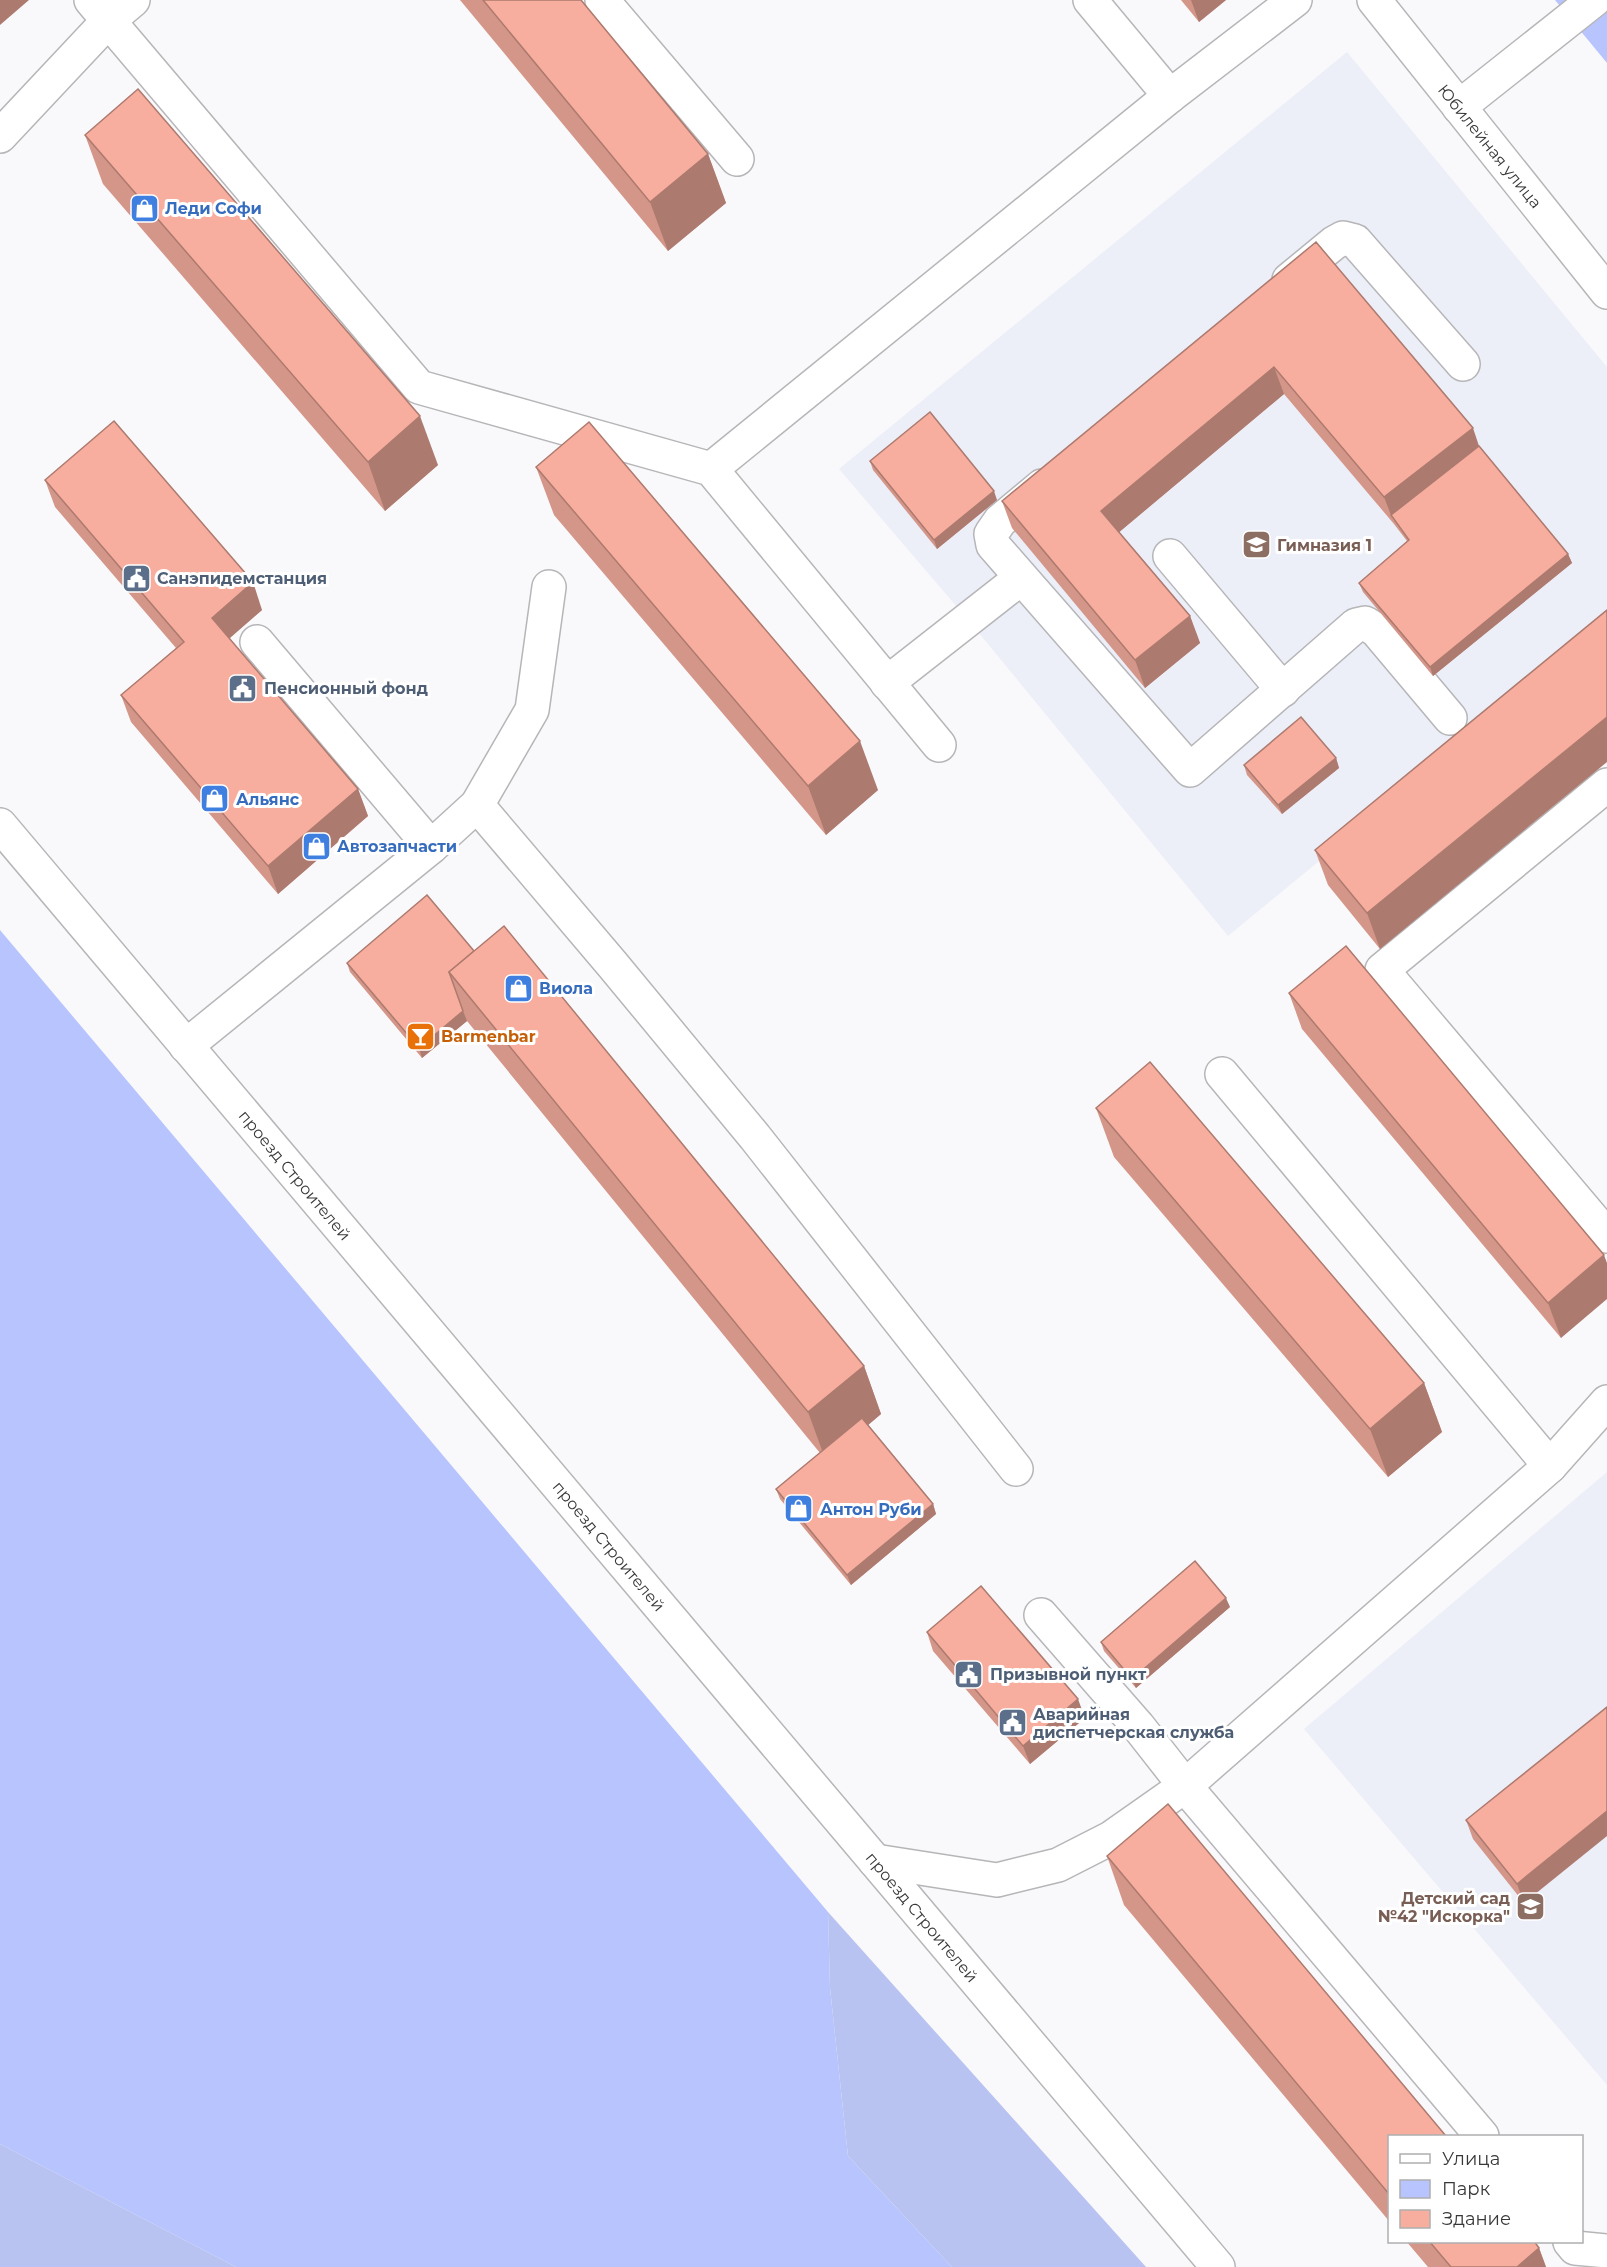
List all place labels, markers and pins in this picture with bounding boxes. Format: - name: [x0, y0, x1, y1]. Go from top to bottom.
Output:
- shop icon: Леди Софи: [128, 192, 160, 224]
- place label: Леди Софи: [165, 199, 262, 218]
- school or university icon: Гимназия 1: [1240, 529, 1272, 561]
- place label: Гимназия 1: [1277, 536, 1372, 555]
- public building icon: Санэпидемстанция: [120, 562, 152, 594]
- place label: Санэпидемстанция: [157, 569, 327, 588]
- public building icon: Пенсионный фонд: [227, 672, 259, 704]
- place label: Пенсионный фонд: [264, 679, 428, 698]
- shop icon: Альянс: [199, 783, 231, 815]
- place label: Альянс: [236, 790, 300, 809]
- shop icon: Автозапчасти: [300, 830, 332, 862]
- place label: Автозапчасти: [337, 837, 457, 856]
- shop icon: Виола: [502, 972, 534, 1004]
- place label: Виола: [539, 979, 593, 998]
- bar icon: Barmenbar: [404, 1020, 436, 1052]
- place label: Barmenbar: [441, 1027, 536, 1046]
- shop icon: Антон Руби: [783, 1493, 815, 1525]
- place label: Антон Руби: [820, 1500, 922, 1519]
- public building icon: Призывной пункт: [953, 1658, 985, 1690]
- place label: Призывной пункт: [990, 1665, 1147, 1684]
- place label: Аварийная диспетчерская служба: [1033, 1705, 1234, 1742]
- public building icon: Аварийная диспетчерская служба: [996, 1707, 1028, 1739]
- place label: Детский сад №42 "Искорка": [1378, 1889, 1510, 1926]
- school or university icon: Детский сад №42 "Искорка": [1515, 1891, 1547, 1923]

